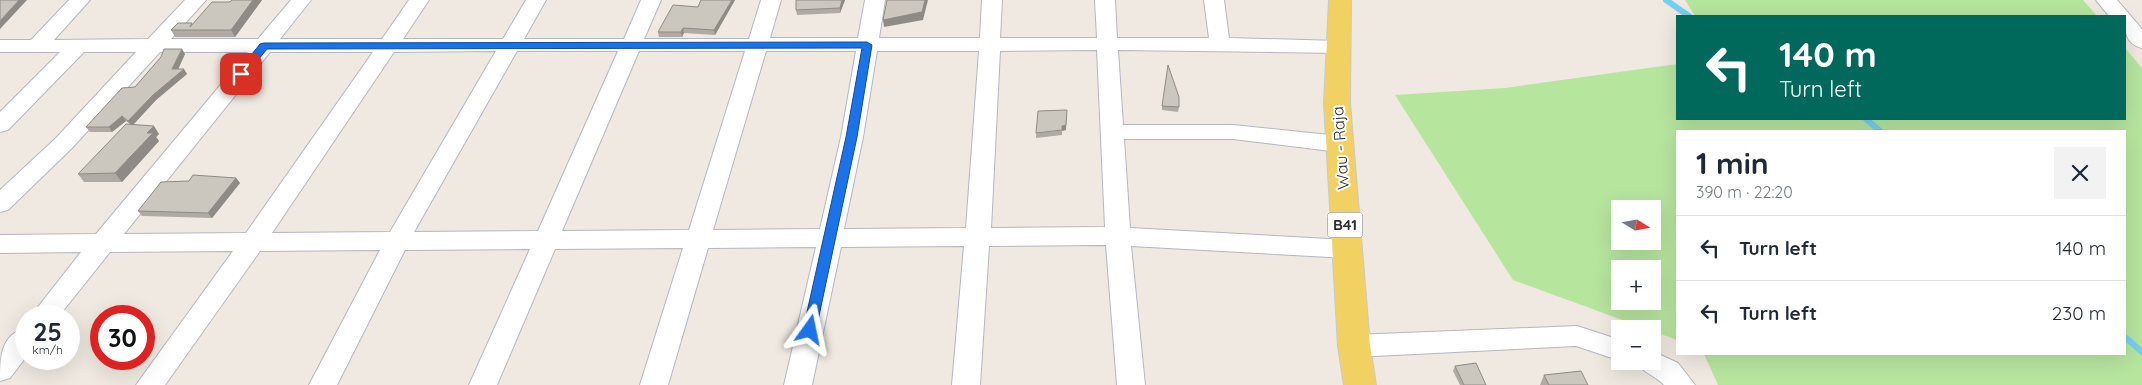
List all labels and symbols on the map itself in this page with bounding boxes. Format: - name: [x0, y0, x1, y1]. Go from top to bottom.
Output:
- pin: [220, 53, 262, 95]
- street label: Wau - Raja: [1327, 106, 1353, 190]
- north arrow: [1611, 200, 1661, 250]
- road number: B41: [1328, 212, 1362, 238]
- position arrow: [783, 303, 835, 355]
- speed limit sign: 30: [90, 305, 155, 370]

